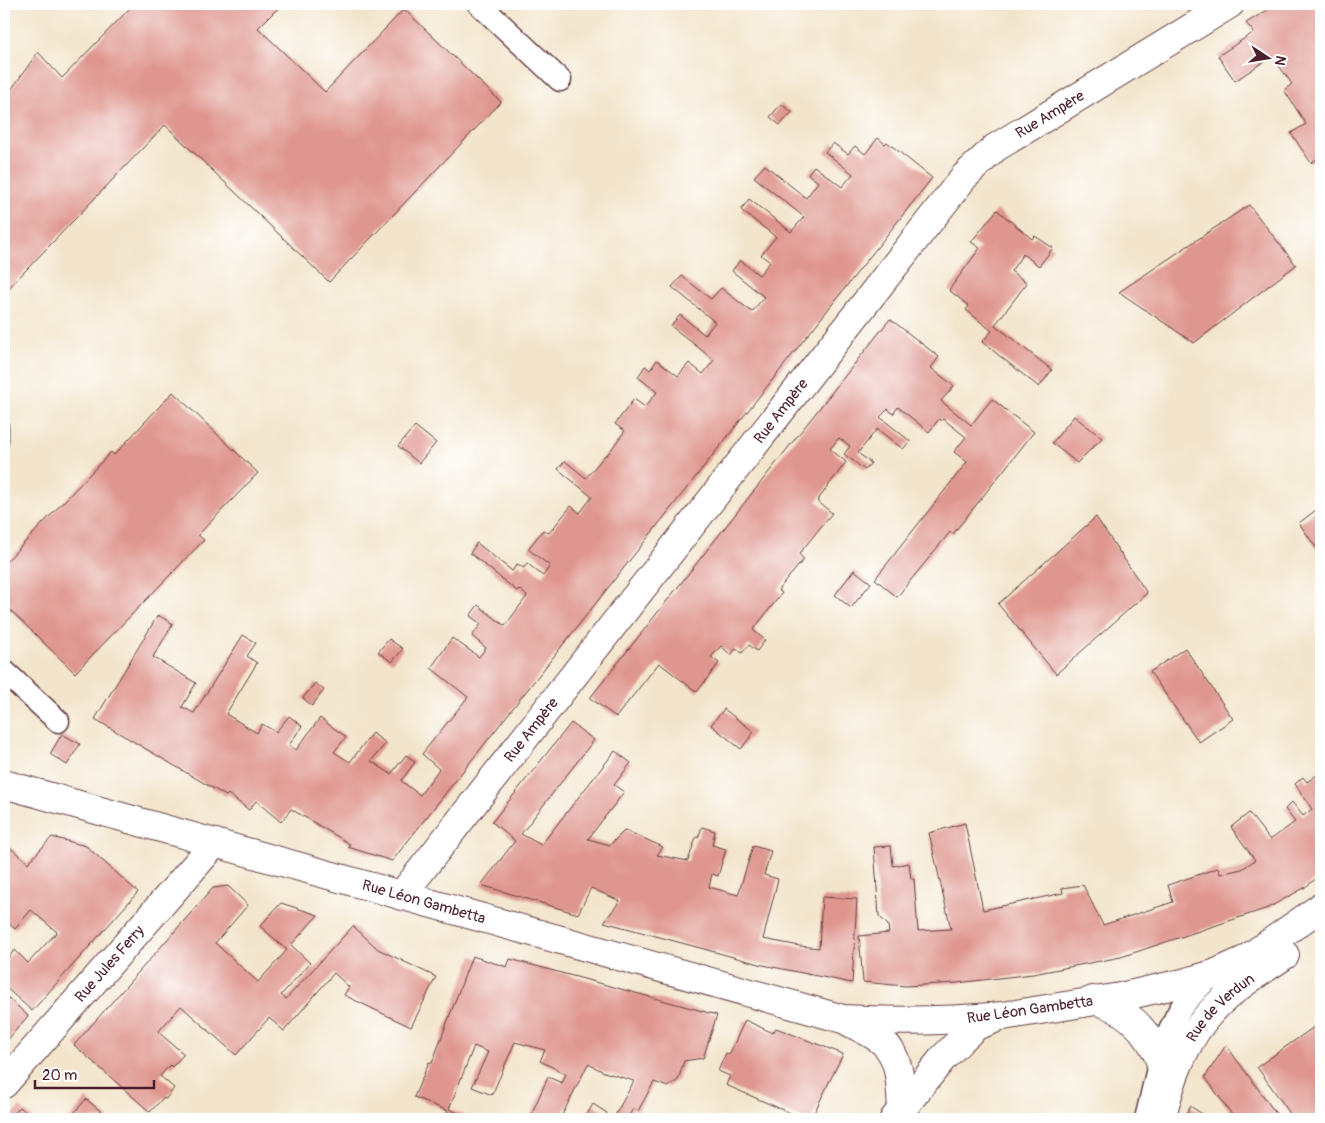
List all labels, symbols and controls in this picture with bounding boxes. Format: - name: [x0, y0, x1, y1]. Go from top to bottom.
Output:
- north arrow: [1242, 32, 1292, 82]
- text: N: [1271, 54, 1290, 67]
- street label: Rue Ampère: [1012, 86, 1088, 143]
- street label: Rue Ampère: [749, 374, 812, 447]
- street label: Rue Ampère: [500, 693, 563, 766]
- street label: Rue Léon Gambetta: [360, 875, 488, 928]
- street label: Rue Jules Ferry: [71, 921, 148, 1006]
- street label: Rue de Verdun: [1182, 969, 1258, 1045]
- street label: Rue Léon Gambetta: [966, 992, 1094, 1028]
- scale bar: [35, 1058, 154, 1090]
- text: 20 m: [42, 1066, 77, 1085]

